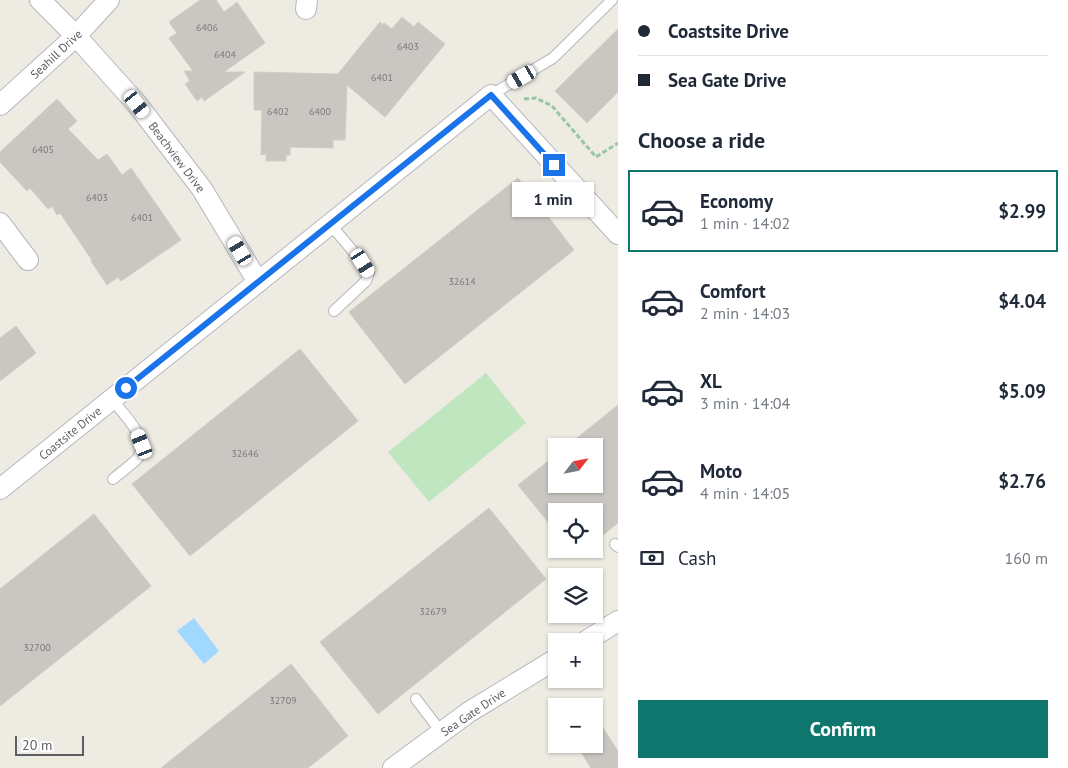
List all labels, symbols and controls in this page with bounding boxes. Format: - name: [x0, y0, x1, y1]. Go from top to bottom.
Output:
- text: Coastsite Drive: [668, 19, 789, 43]
- house number: 6406: [196, 21, 218, 34]
- street label: Seahill Drive: [27, 26, 85, 82]
- house number: 6403: [397, 40, 419, 53]
- house number: 6404: [214, 48, 236, 61]
- car: [505, 63, 538, 91]
- text: Sea Gate Drive: [668, 68, 786, 92]
- house number: 6401: [371, 71, 393, 84]
- car: [121, 88, 152, 120]
- house number: 6402: [267, 105, 289, 118]
- house number: 6400: [309, 105, 331, 118]
- street label: Beachview Drive: [146, 119, 208, 195]
- text: Choose a ride: [638, 126, 765, 154]
- house number: 6405: [32, 143, 54, 156]
- route end: [543, 154, 565, 176]
- callout: 1 min: [513, 182, 595, 218]
- text: 1 min: [533, 189, 573, 209]
- icon: car: [640, 189, 685, 234]
- text: Economy: [700, 189, 773, 213]
- house number: 6403: [86, 191, 108, 204]
- text: $2.99: [998, 199, 1046, 223]
- house number: 6401: [131, 211, 153, 224]
- text: 1 min · 14:02: [700, 213, 790, 233]
- car: [225, 234, 254, 268]
- car: [348, 246, 377, 280]
- house number: 32614: [448, 275, 476, 288]
- icon: car: [640, 279, 685, 324]
- text: Comfort: [700, 279, 766, 303]
- text: $4.04: [998, 289, 1046, 313]
- text: 2 min · 14:03: [700, 303, 790, 323]
- icon: car: [640, 369, 685, 414]
- text: XL: [700, 369, 722, 393]
- route start: [115, 377, 137, 399]
- text: $5.09: [998, 379, 1046, 403]
- text: 3 min · 14:04: [700, 393, 790, 413]
- street label: Coastsite Drive: [36, 403, 104, 463]
- car: [129, 427, 154, 461]
- north arrow: [548, 438, 602, 492]
- map controls: [548, 438, 603, 753]
- house number: 32646: [231, 447, 259, 460]
- icon: car: [640, 459, 685, 504]
- text: Moto: [700, 459, 742, 483]
- text: $2.76: [998, 469, 1046, 493]
- text: 4 min · 14:05: [700, 483, 790, 503]
- button: locate: [548, 503, 603, 558]
- icon: cash: [638, 544, 666, 572]
- text: Cash: [678, 546, 716, 570]
- text: 160 m: [1005, 548, 1048, 568]
- button: layers: [548, 568, 603, 623]
- house number: 32679: [419, 605, 447, 618]
- button: +: [548, 633, 603, 688]
- house number: 32700: [23, 641, 51, 654]
- street label: Sea Gate Drive: [438, 685, 508, 739]
- house number: 32709: [269, 694, 297, 707]
- button: −: [548, 698, 603, 753]
- button: Confirm: [638, 700, 1048, 758]
- scale bar: [15, 733, 84, 756]
- text: 20 m: [22, 736, 52, 754]

